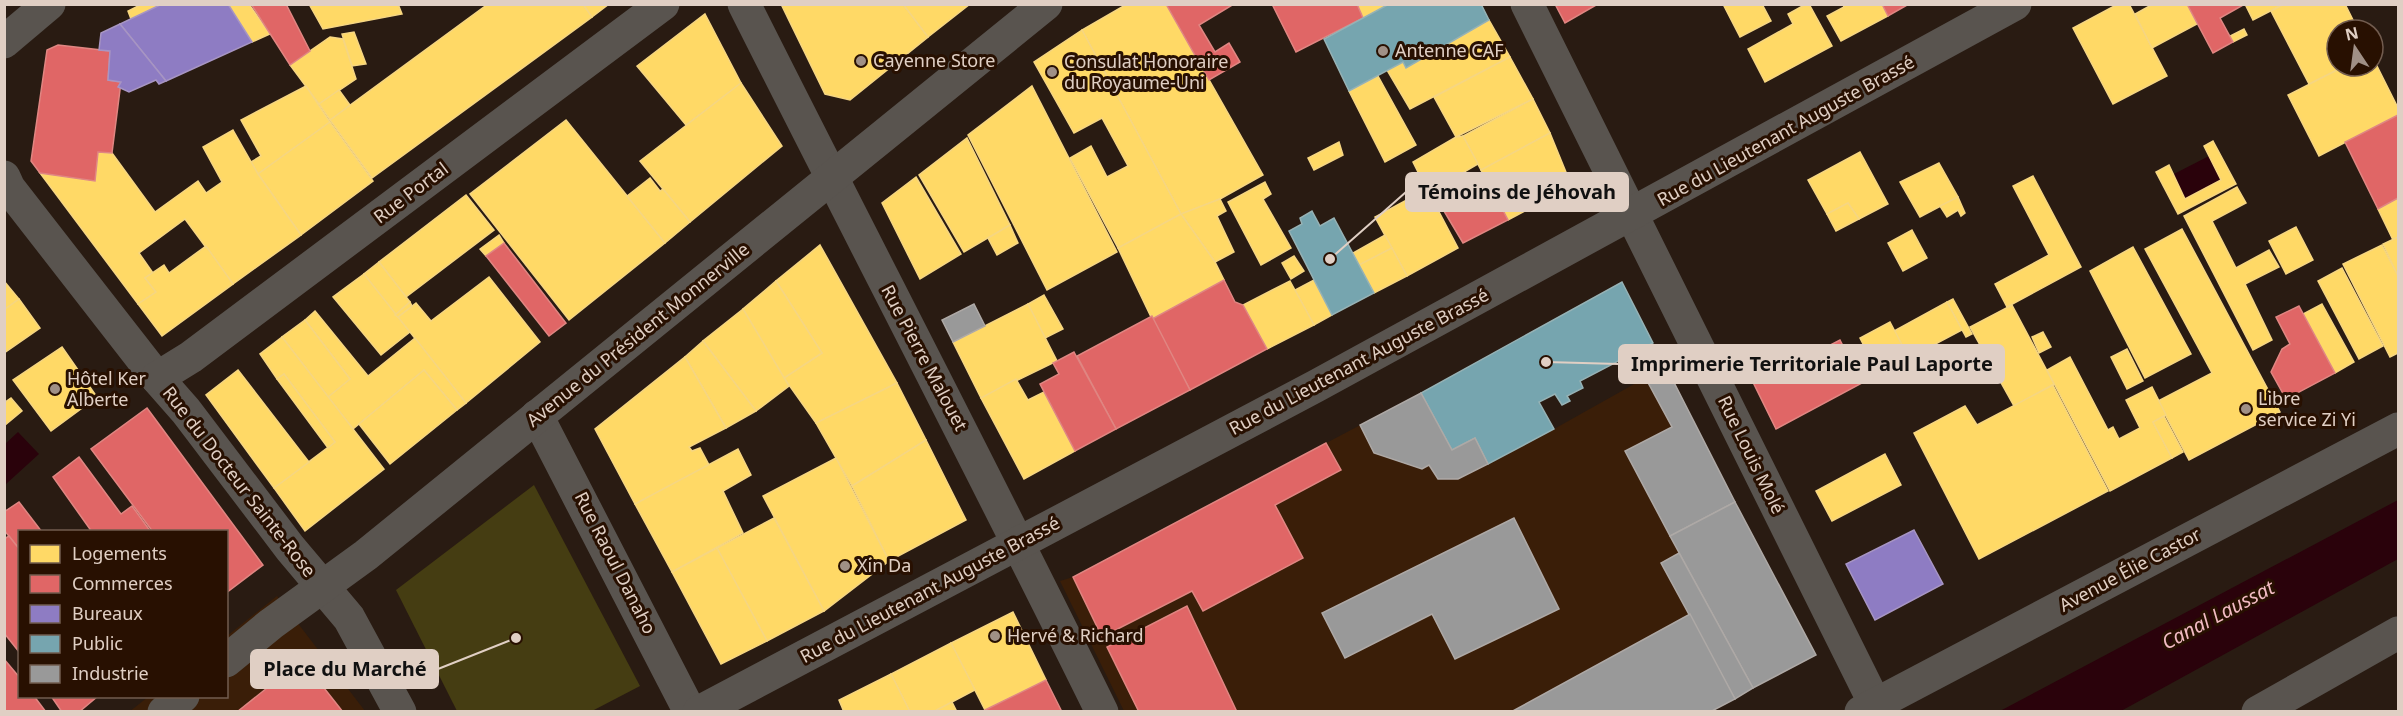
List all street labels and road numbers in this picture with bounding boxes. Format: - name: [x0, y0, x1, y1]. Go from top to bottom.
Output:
- street label: Rue du Lieutenant Auguste Brassé: [1653, 49, 1918, 211]
- street label: Rue Portal: [368, 156, 453, 228]
- street label: Avenue du Président Monnerville: [521, 237, 754, 432]
- street label: Rue Pierre Malouet: [876, 280, 974, 435]
- street label: Rue du Lieutenant Auguste Brassé: [1225, 282, 1492, 440]
- street label: Rue du Docteur Sainte-Rose: [158, 381, 322, 582]
- street label: Rue Louis Molé: [1713, 392, 1791, 518]
- street label: Rue Raoul Danaho: [570, 487, 662, 638]
- street label: Rue du Lieutenant Auguste Brassé: [796, 510, 1063, 668]
- street label: Avenue Élie Castor: [2055, 521, 2205, 617]

